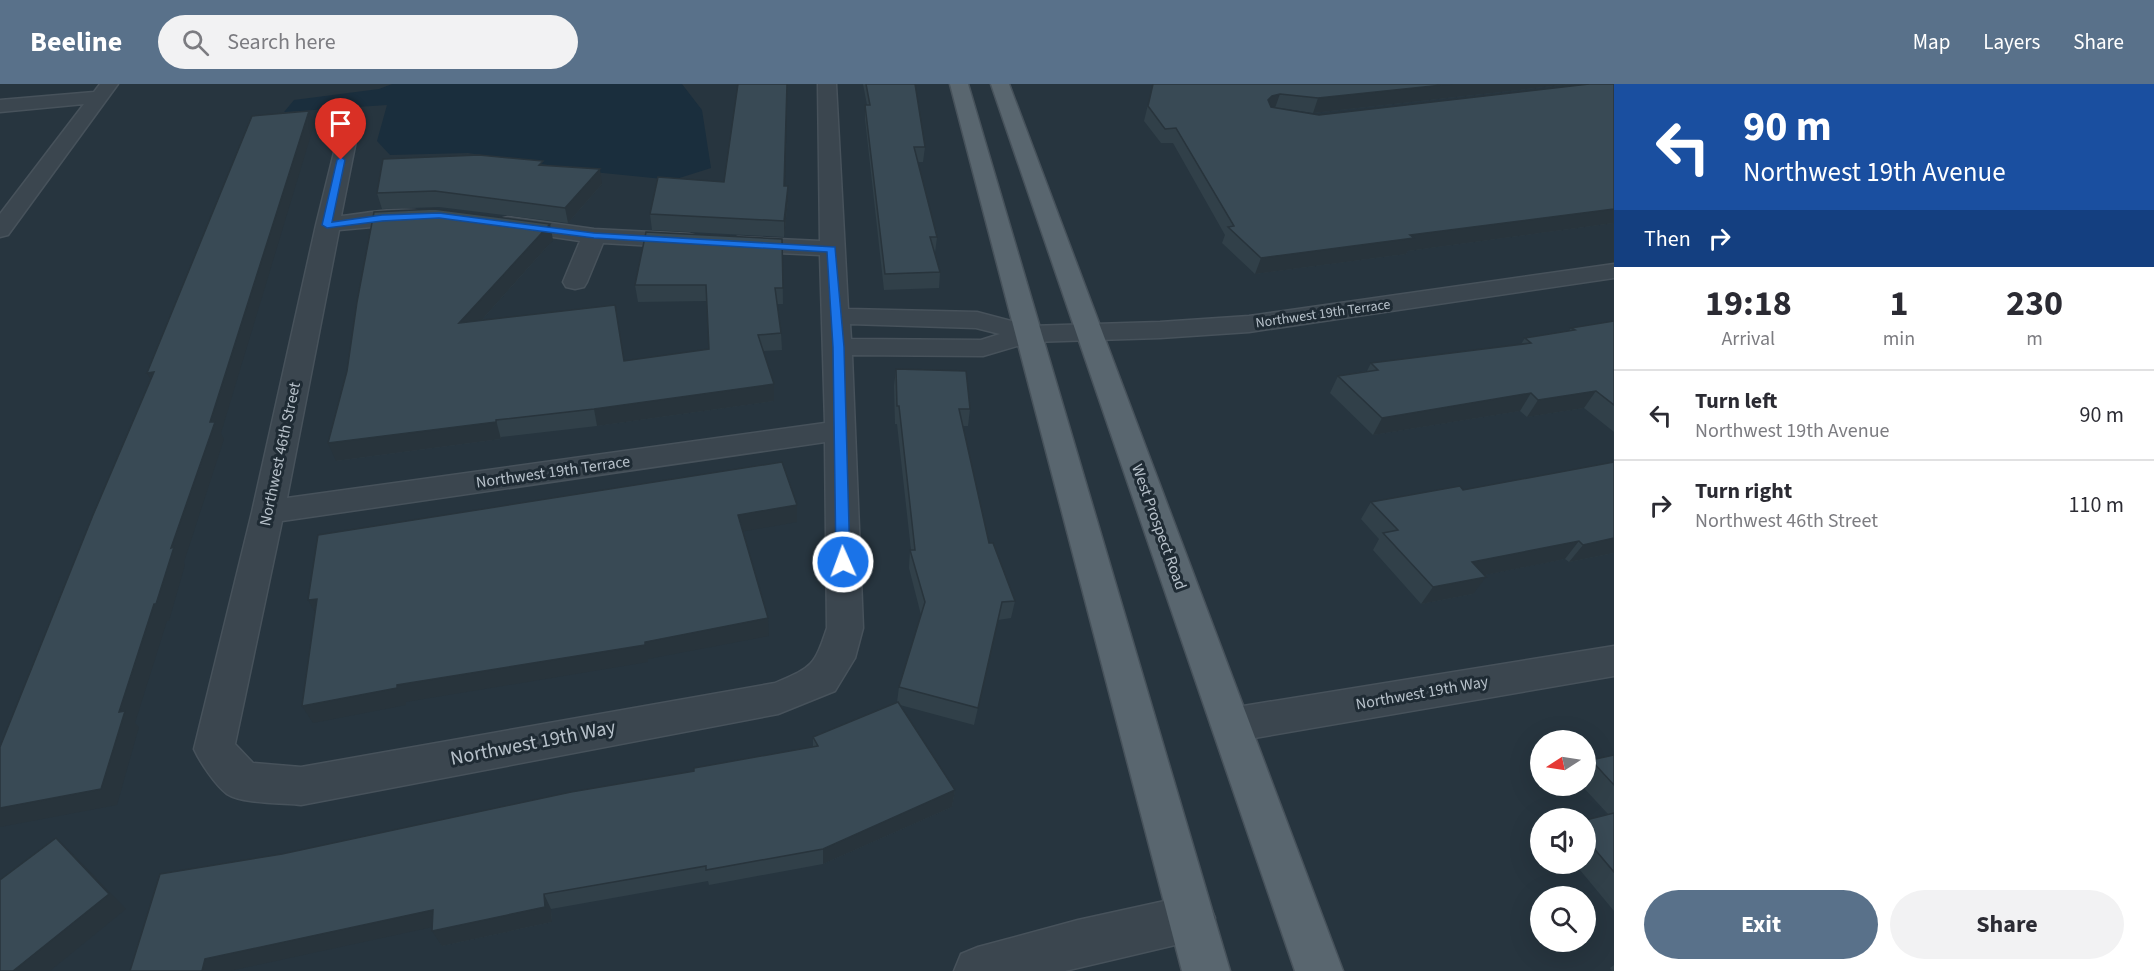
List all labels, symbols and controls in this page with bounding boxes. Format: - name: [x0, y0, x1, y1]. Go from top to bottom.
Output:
- search box: [158, 15, 578, 69]
- text: Beeline: [30, 22, 122, 62]
- icon: search: [179, 26, 212, 59]
- text: Search here: [227, 26, 336, 58]
- text: Map: [1913, 27, 1950, 57]
- text: Layers: [1983, 27, 2040, 57]
- text: Share: [2073, 27, 2124, 57]
- text: 90 m: [1743, 97, 1832, 157]
- pin: [315, 98, 366, 160]
- icon: arrive: [324, 107, 357, 140]
- icon: left: [1644, 108, 1722, 186]
- text: Northwest 19th Avenue: [1743, 153, 2006, 192]
- icon: right: [1703, 222, 1736, 255]
- text: Then: [1644, 223, 1691, 255]
- text: 19:18: [1705, 278, 1792, 329]
- text: 1: [1889, 278, 1908, 329]
- text: 230: [2006, 278, 2063, 329]
- street label: Northwest 19th Terrace: [1254, 295, 1392, 333]
- text: Arrival: [1721, 325, 1775, 353]
- text: min: [1883, 325, 1915, 353]
- text: m: [2026, 325, 2043, 353]
- street label: Northwest 46th Street: [254, 380, 306, 528]
- text: Turn left: [1695, 385, 1777, 417]
- icon: left: [1644, 399, 1677, 432]
- text: 90 m: [2079, 399, 2124, 431]
- text: Northwest 19th Avenue: [1695, 417, 1890, 445]
- street label: Northwest 19th Terrace: [475, 450, 632, 494]
- street label: West Prospect Road: [1126, 461, 1192, 593]
- text: Turn right: [1695, 475, 1792, 507]
- icon: right: [1644, 489, 1677, 522]
- text: 110 m: [2069, 489, 2124, 521]
- text: Northwest 46th Street: [1695, 507, 1878, 535]
- position arrow: [811, 530, 875, 594]
- street label: Northwest 19th Way: [1354, 670, 1490, 715]
- street label: Northwest 19th Way: [448, 713, 619, 773]
- north arrow: [1530, 730, 1596, 796]
- map controls: [1530, 730, 1596, 952]
- button: sound: [1530, 808, 1596, 874]
- button: search: [1530, 886, 1596, 952]
- button: Exit: [1644, 890, 1878, 959]
- button: Share: [1890, 890, 2124, 959]

